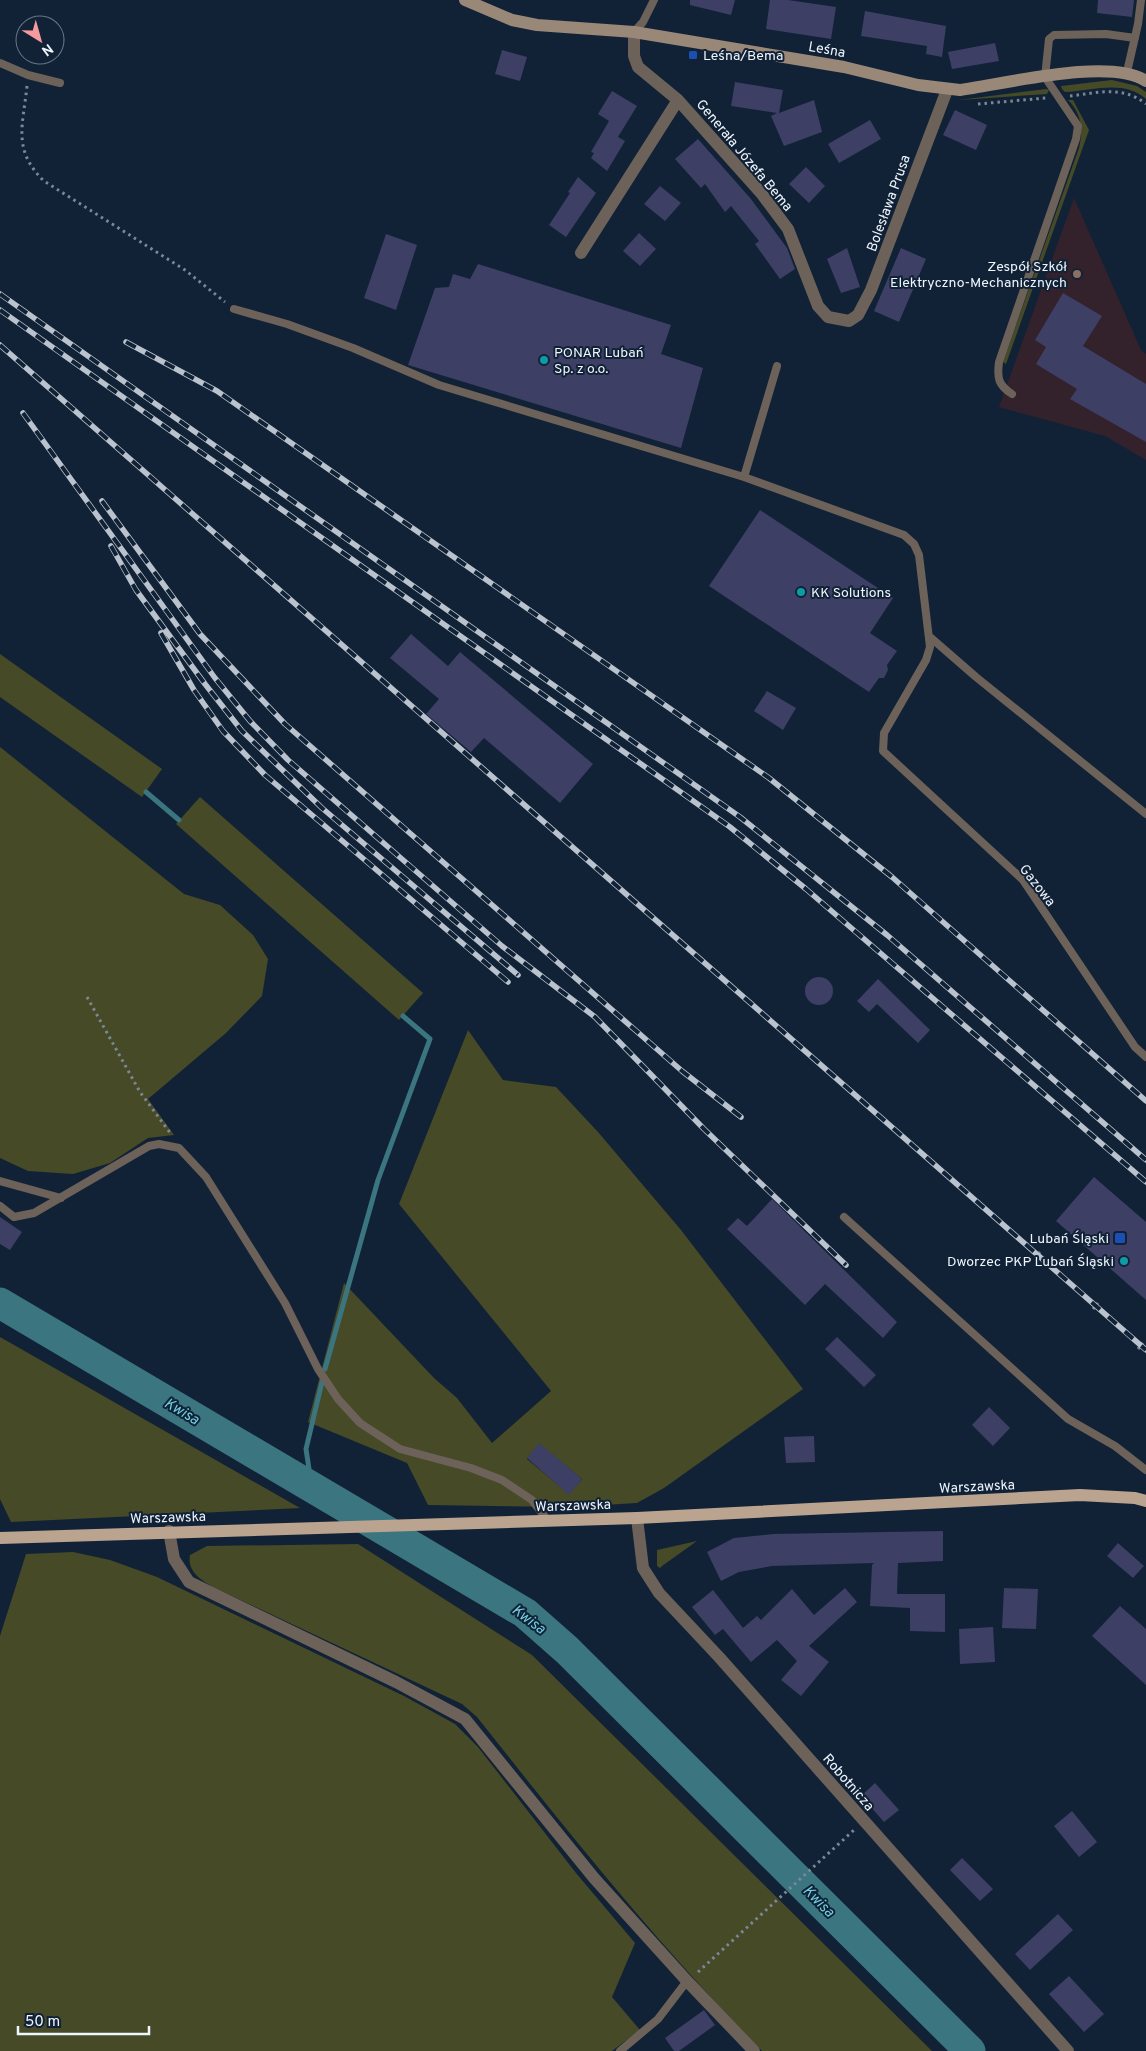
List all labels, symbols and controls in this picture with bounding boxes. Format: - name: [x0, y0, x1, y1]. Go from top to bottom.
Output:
- north arrow: [15, 15, 65, 65]
- text: N: [38, 39, 56, 59]
- street label: Leśna: [807, 39, 847, 62]
- place label: Leśna/Bema: [703, 48, 783, 65]
- marker: Leśna/Bema: [687, 49, 699, 61]
- street label: Generała Józefa Bema: [692, 96, 796, 215]
- street label: Bolesława Prusa: [864, 153, 915, 254]
- place label: Zespół Szkół Elektryczno-Mechanicznych: [890, 259, 1067, 292]
- marker: Zespół Szkół Elektryczno-Mechanicznych: [1071, 268, 1083, 280]
- place label: PONAR Lubań Sp. z o.o.: [554, 345, 644, 378]
- marker: PONAR Lubań Sp. z o.o.: [538, 354, 550, 366]
- place label: KK Solutions: [811, 585, 891, 602]
- marker: KK Solutions: [795, 586, 807, 598]
- street label: Gazowa: [1015, 861, 1059, 910]
- place label: Lubań Śląski: [1030, 1230, 1109, 1248]
- marker: Lubań Śląski: [1113, 1231, 1127, 1245]
- place label: Dworzec PKP Lubań Śląski: [947, 1253, 1114, 1271]
- marker: Dworzec PKP Lubań Śląski: [1118, 1255, 1130, 1267]
- water label: Kwisa: [160, 1394, 202, 1430]
- street label: Warszawska: [939, 1477, 1015, 1498]
- street label: Warszawska: [535, 1497, 611, 1516]
- street label: Warszawska: [130, 1509, 206, 1528]
- water label: Kwisa: [507, 1601, 549, 1639]
- street label: Robotnicza: [818, 1751, 877, 1815]
- water label: Kwisa: [798, 1882, 838, 1922]
- scale bar: [18, 2004, 149, 2036]
- text: 50 m: [25, 2013, 60, 2032]

